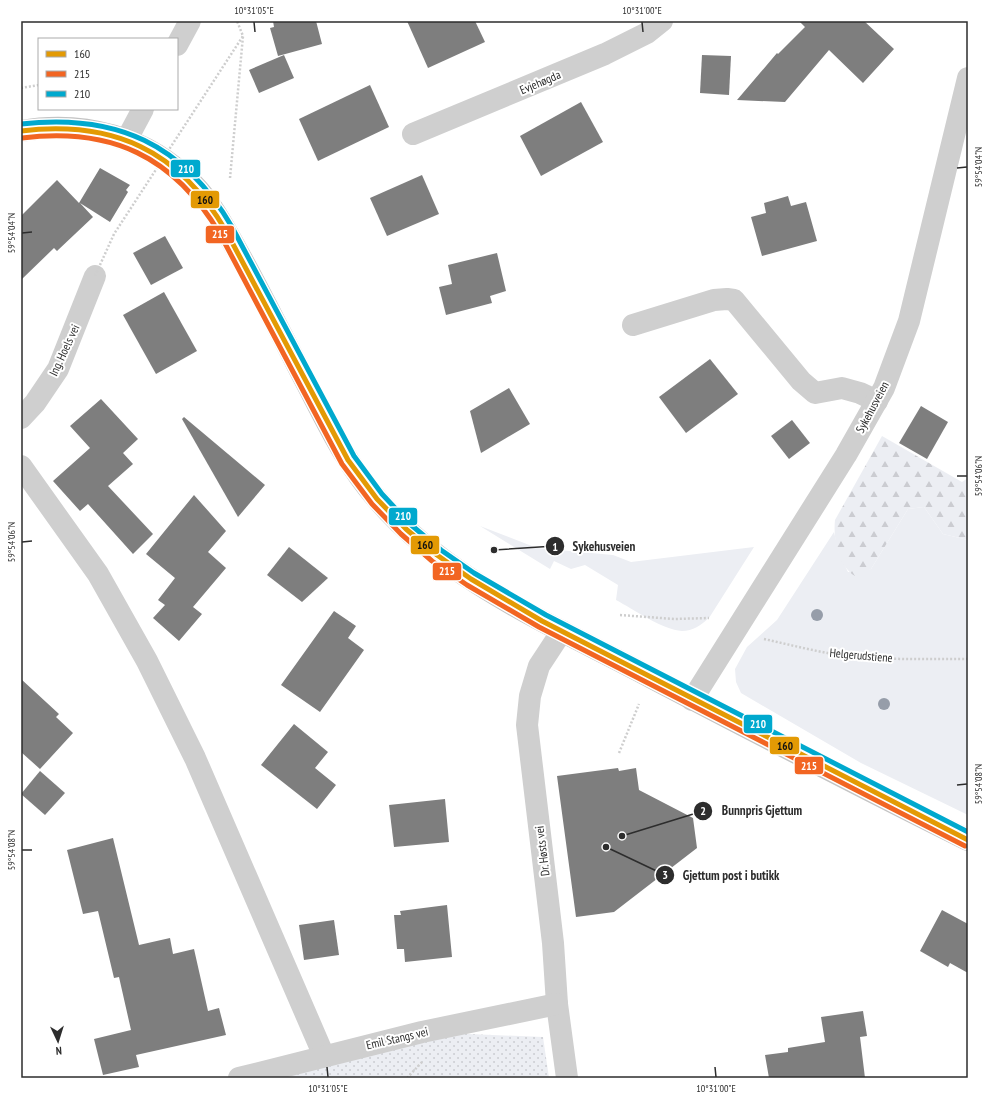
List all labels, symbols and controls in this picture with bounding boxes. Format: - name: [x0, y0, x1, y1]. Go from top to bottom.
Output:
- text: 10°31'05"E: [234, 4, 274, 17]
- text: 10°31'00"E: [622, 4, 662, 17]
- legend: [38, 38, 178, 110]
- text: 160: [74, 46, 90, 61]
- text: 215: [74, 66, 90, 81]
- street label: Evjehøgda: [517, 67, 563, 97]
- text: 210: [74, 86, 90, 101]
- text: 59°54'04"N: [972, 147, 985, 187]
- line badge: 210: [170, 159, 201, 178]
- text: 210: [178, 162, 194, 176]
- line badge: 160: [190, 190, 220, 209]
- text: 160: [197, 193, 213, 207]
- text: 59°54'04"N: [5, 213, 18, 253]
- line badge: 215: [205, 225, 235, 244]
- text: 215: [212, 227, 228, 241]
- street label: Ing. Hoels vei: [46, 322, 82, 378]
- street label: Sykehusveien: [852, 379, 892, 435]
- text: 59°54'06"N: [972, 456, 985, 496]
- line badge: 210: [388, 507, 418, 526]
- text: 210: [395, 509, 411, 523]
- text: 59°54'06"N: [5, 522, 18, 562]
- callout: Sykehusveien: [545, 534, 644, 559]
- line badge: 160: [410, 535, 440, 555]
- text: 160: [417, 538, 433, 552]
- text: Sykehusveien: [573, 538, 636, 555]
- text: 1: [552, 539, 558, 554]
- line badge: 215: [432, 562, 462, 581]
- text: 215: [439, 564, 455, 578]
- street label: Helgerudstiene: [829, 645, 893, 665]
- line badge: 210: [743, 714, 773, 734]
- text: 210: [750, 717, 766, 731]
- line badge: 160: [769, 736, 800, 755]
- text: 160: [777, 739, 793, 753]
- line badge: 215: [794, 756, 824, 775]
- text: 215: [801, 759, 817, 773]
- text: 59°54'08"N: [972, 764, 985, 804]
- callout: Bunnpris Gjettum: [693, 798, 810, 823]
- text: Bunnpris Gjettum: [722, 802, 803, 819]
- text: 2: [700, 803, 706, 818]
- street label: Dr. Høsts vei: [531, 825, 553, 877]
- text: 59°54'08"N: [5, 830, 18, 870]
- callout: Gjettum post i butikk: [655, 862, 788, 887]
- text: 3: [662, 867, 668, 882]
- text: Gjettum post i butikk: [683, 867, 780, 884]
- north arrow: [38, 1021, 78, 1061]
- street label: Emil Stangs vei: [364, 1024, 430, 1052]
- text: N: [55, 1044, 62, 1058]
- text: 10°31'05"E: [308, 1082, 348, 1095]
- text: 10°31'00"E: [696, 1082, 736, 1095]

